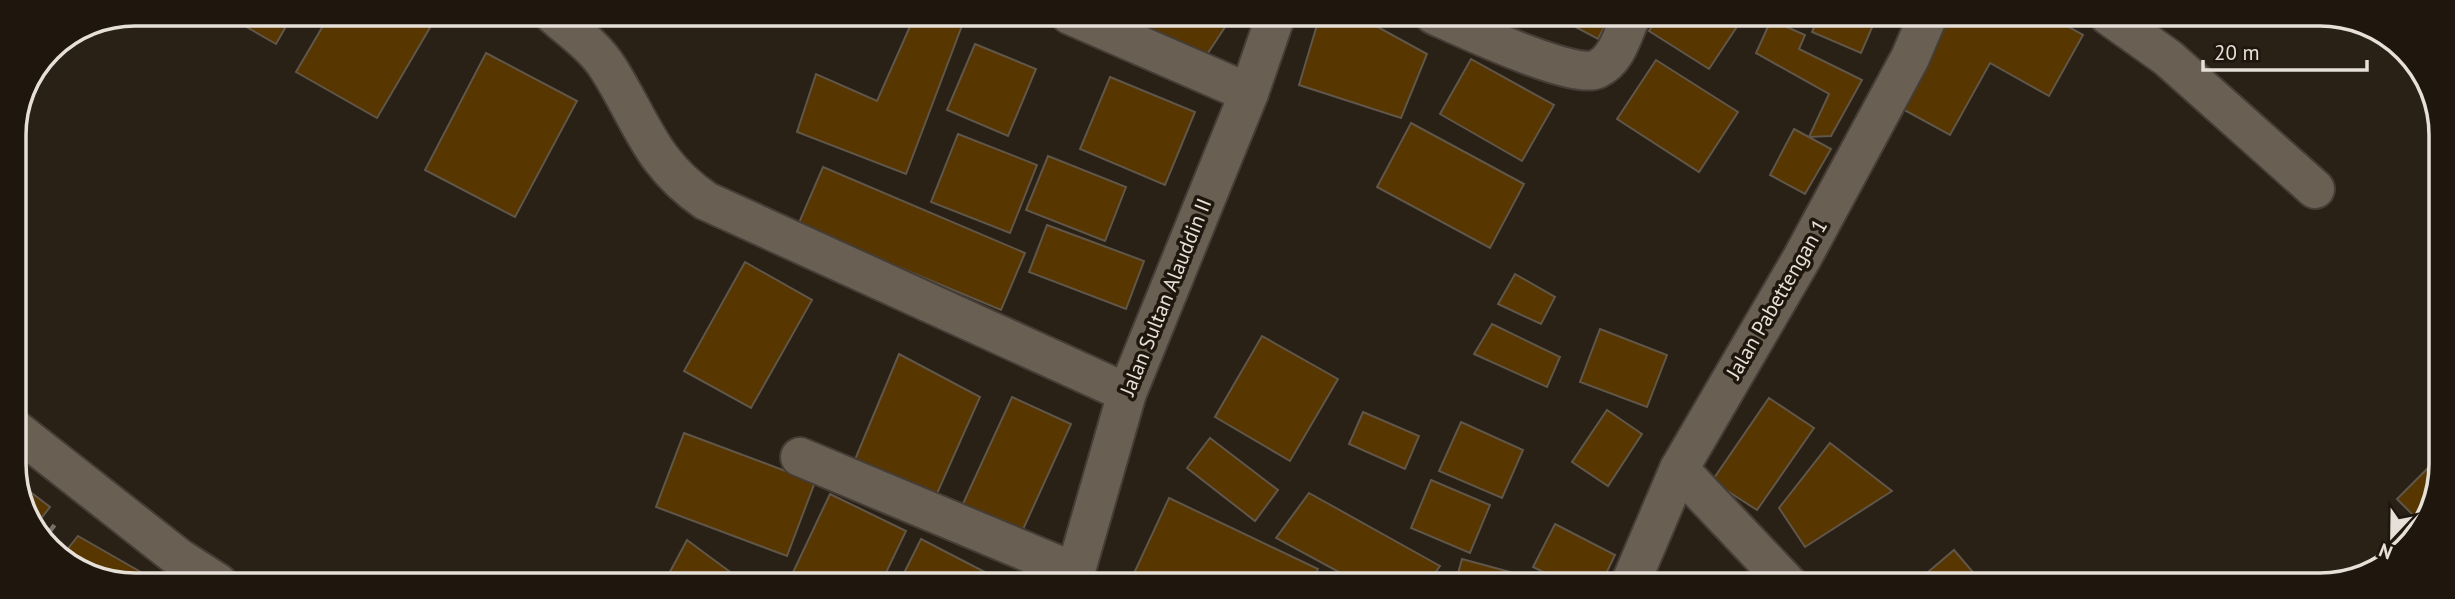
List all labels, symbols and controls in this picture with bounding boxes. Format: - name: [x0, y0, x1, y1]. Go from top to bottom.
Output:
- scale bar: [2203, 28, 2368, 72]
- text: 20 m: [2214, 39, 2260, 66]
- street label: Jalan Sultan Alauddin II: [1113, 194, 1217, 400]
- street label: Jalan Pabettengan 1: [1719, 214, 1833, 384]
- north arrow: [2357, 501, 2427, 571]
- text: N: [2375, 538, 2396, 565]

